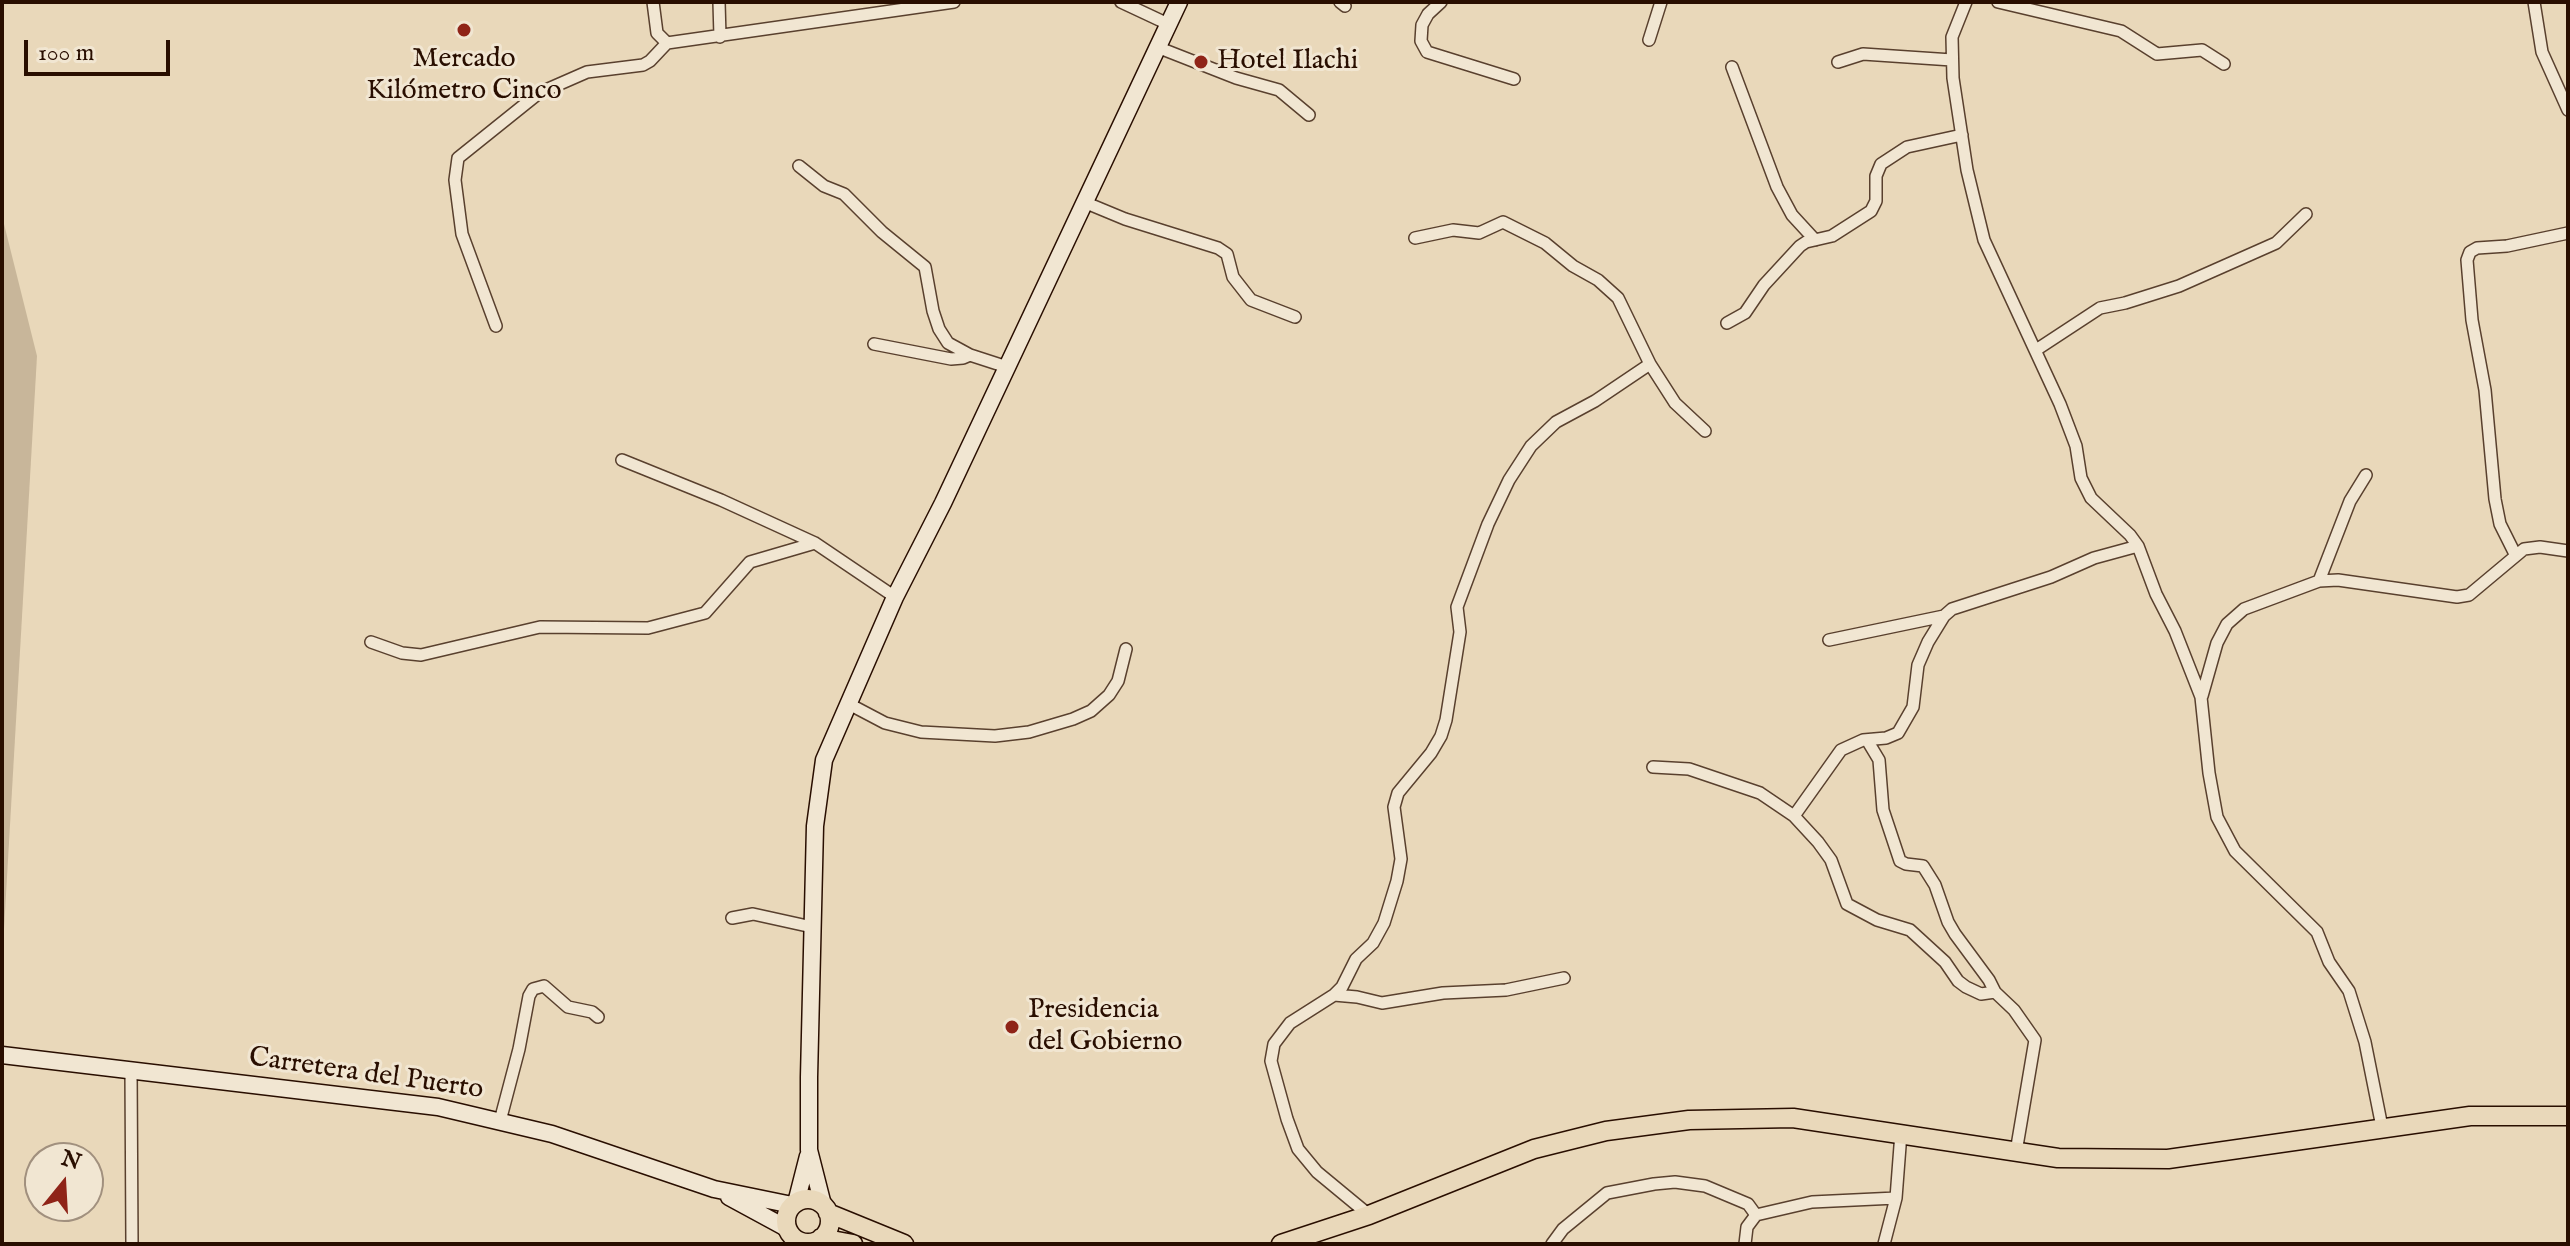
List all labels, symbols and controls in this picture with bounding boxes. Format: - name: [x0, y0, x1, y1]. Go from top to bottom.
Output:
- marker: Mercado Kilómetro Cinco: [455, 21, 473, 39]
- scale bar: [28, 24, 174, 74]
- text: 100 m: [38, 38, 94, 69]
- place label: Mercado Kilómetro Cinco: [366, 43, 562, 109]
- place label: Hotel Ilachi: [1217, 45, 1358, 79]
- marker: Hotel Ilachi: [1192, 53, 1210, 71]
- place label: Presidencia del Gobierno: [1028, 994, 1182, 1060]
- marker: Presidencia del Gobierno: [1003, 1018, 1021, 1036]
- street label: Carretera del Puerto: [247, 1042, 485, 1108]
- north arrow: [24, 1142, 104, 1222]
- text: N: [57, 1145, 84, 1177]

